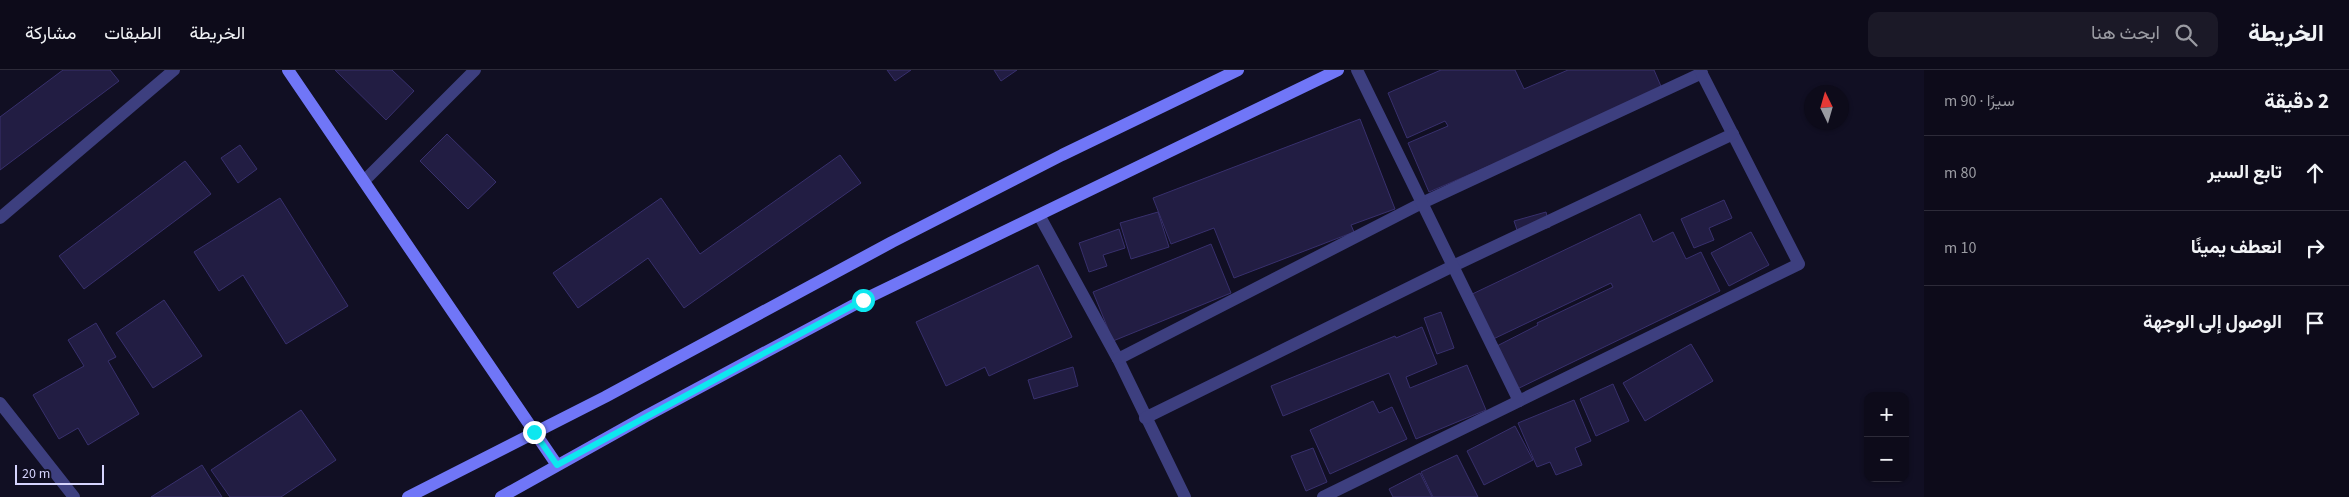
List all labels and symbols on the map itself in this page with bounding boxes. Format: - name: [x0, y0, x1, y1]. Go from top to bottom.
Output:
- north arrow: [1804, 85, 1849, 130]
- route start: [852, 289, 875, 312]
- route end: [523, 421, 546, 444]
- scale bar: [15, 462, 104, 485]

